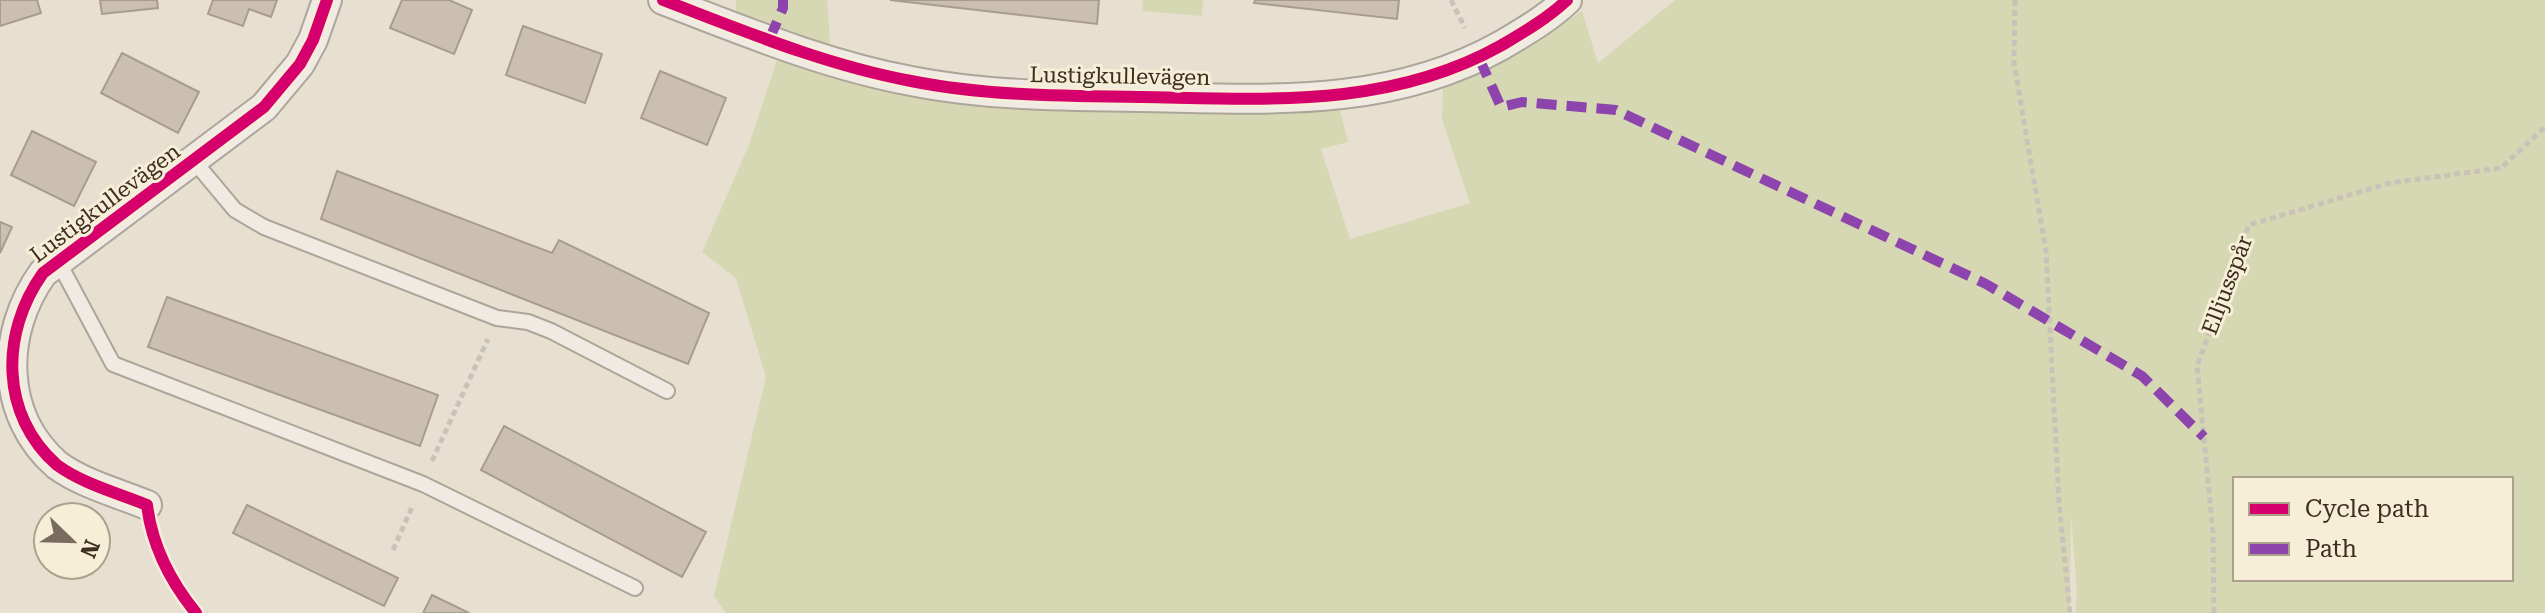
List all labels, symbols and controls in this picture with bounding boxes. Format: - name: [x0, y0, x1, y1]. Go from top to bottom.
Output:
- street label: Lustigkullevägen: [1029, 62, 1211, 90]
- street label: Lustigkullevägen: [25, 139, 185, 267]
- street label: Elljusspår: [2197, 232, 2257, 338]
- legend: [2233, 477, 2513, 581]
- text: Cycle path: [2305, 495, 2429, 523]
- north arrow: [32, 501, 112, 581]
- text: Path: [2305, 535, 2357, 563]
- text: N: [75, 536, 105, 561]

